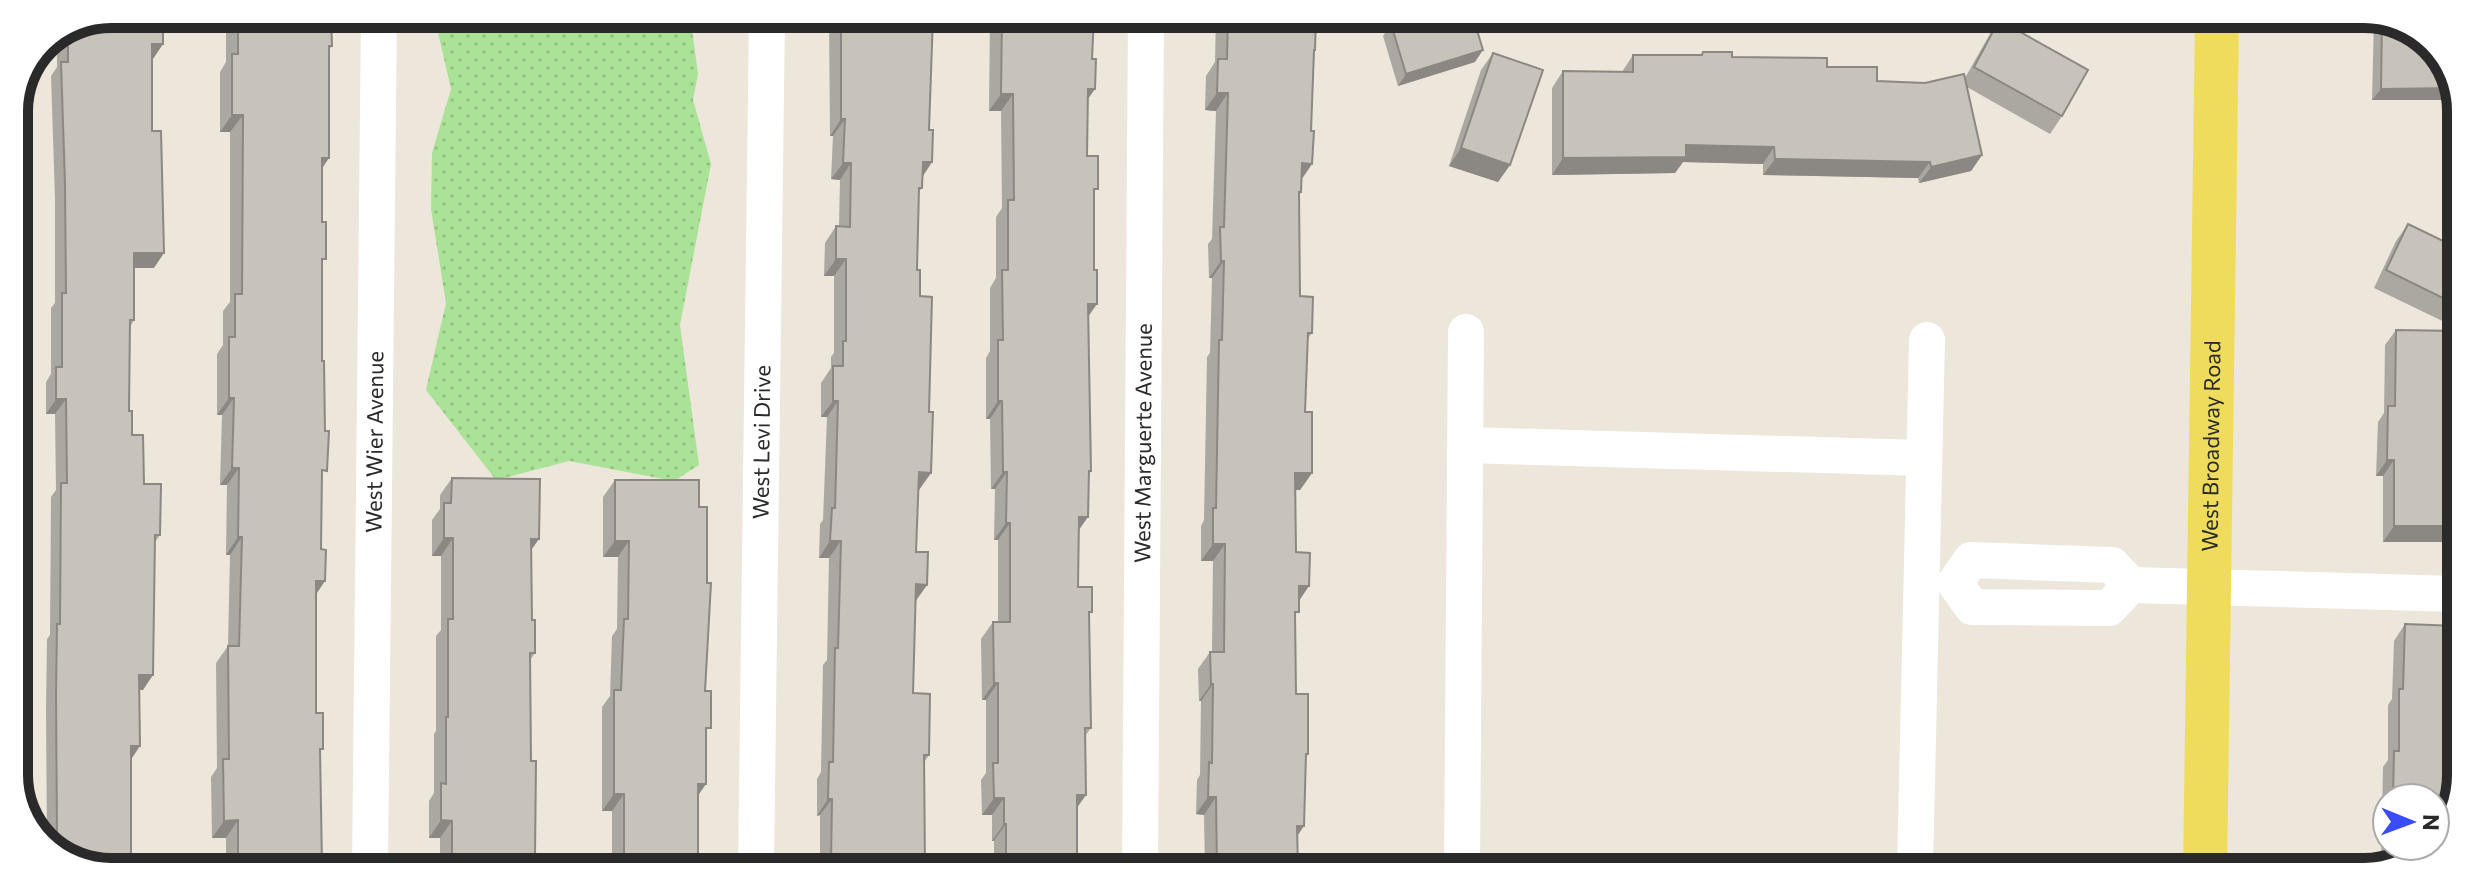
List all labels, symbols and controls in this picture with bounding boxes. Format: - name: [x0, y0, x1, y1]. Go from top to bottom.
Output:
- street label: West Marguerte Avenue: [1128, 323, 1157, 563]
- street label: West Broadway Road: [2196, 340, 2225, 552]
- street label: West Wier Avenue: [360, 351, 388, 533]
- street label: West Levi Drive: [747, 365, 775, 519]
- north arrow: [2371, 782, 2451, 862]
- text: N: [2418, 814, 2445, 831]

